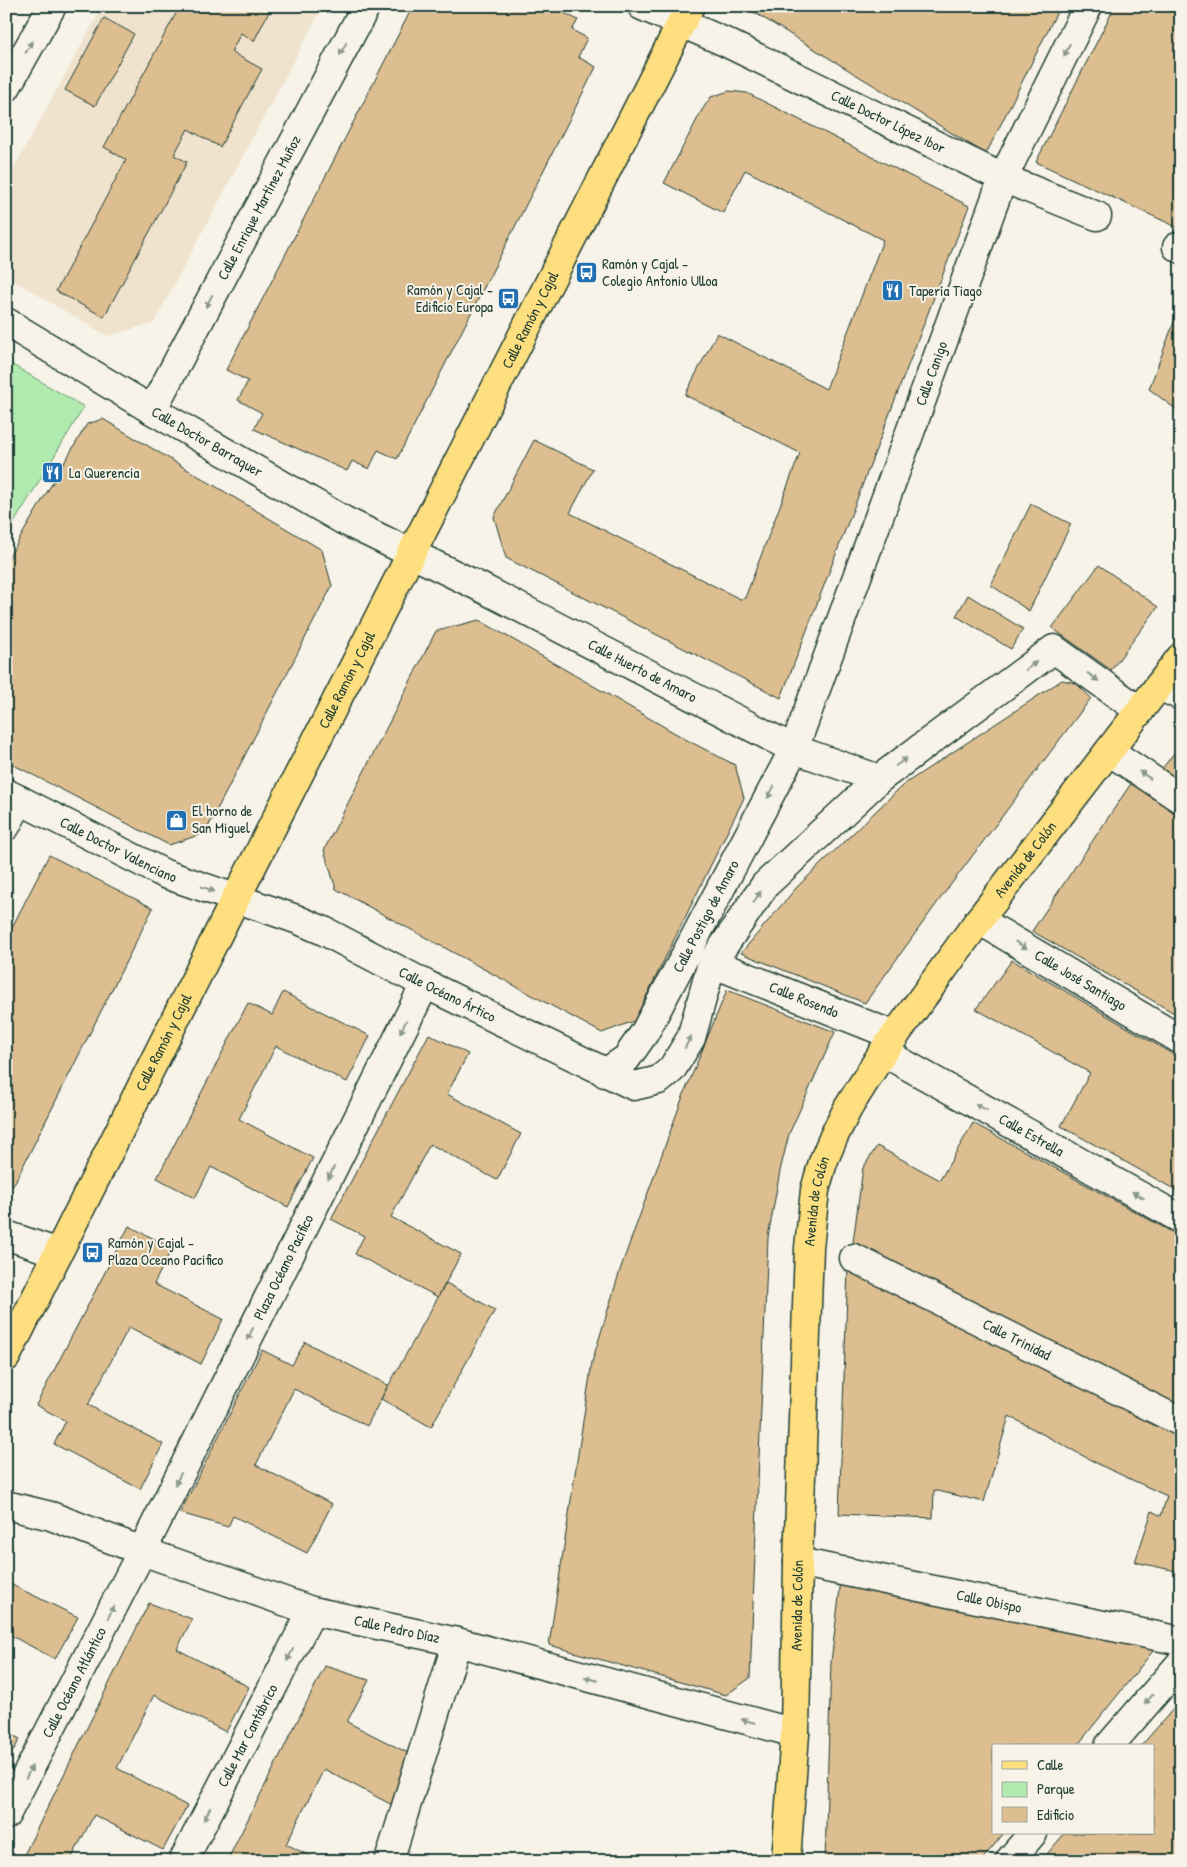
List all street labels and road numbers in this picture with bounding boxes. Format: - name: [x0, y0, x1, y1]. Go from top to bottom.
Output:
- street label: Calle Doctor López Ibor: [828, 84, 949, 158]
- street label: Calle Enrique Martínez Muñoz: [212, 131, 306, 283]
- street label: Calle Ramón y Cajal: [496, 267, 563, 372]
- street label: Calle Canigo: [910, 338, 952, 408]
- street label: Calle Doctor Barraquer: [148, 401, 267, 482]
- street label: Calle Ramón y Cajal: [313, 628, 380, 732]
- street label: Calle Huerto de Amaro: [584, 633, 701, 707]
- street label: Calle Doctor Valenciano: [56, 811, 180, 887]
- street label: Avenida de Colón: [989, 817, 1061, 902]
- street label: Calle Postigo de Amaro: [667, 856, 744, 976]
- street label: Calle José Santiago: [1031, 944, 1131, 1015]
- street label: Calle Océano Ártico: [395, 961, 499, 1027]
- street label: Calle Rosendo: [766, 976, 842, 1023]
- street label: Calle Ramón y Cajal: [130, 990, 197, 1094]
- street label: Calle Estrella: [995, 1108, 1068, 1161]
- street label: Avenida de Colón: [798, 1152, 834, 1247]
- street label: Plaza Océano Pacífico: [248, 1211, 318, 1323]
- street label: Calle Trinidad: [979, 1313, 1055, 1365]
- street label: Avenida de Colón: [785, 1559, 808, 1651]
- street label: Calle Obispo: [955, 1584, 1024, 1618]
- street label: Calle Pedro Díaz: [352, 1609, 442, 1648]
- street label: Calle Océano Atlántico: [37, 1623, 111, 1741]
- street label: Calle Mar Cantábrico: [212, 1680, 283, 1791]

